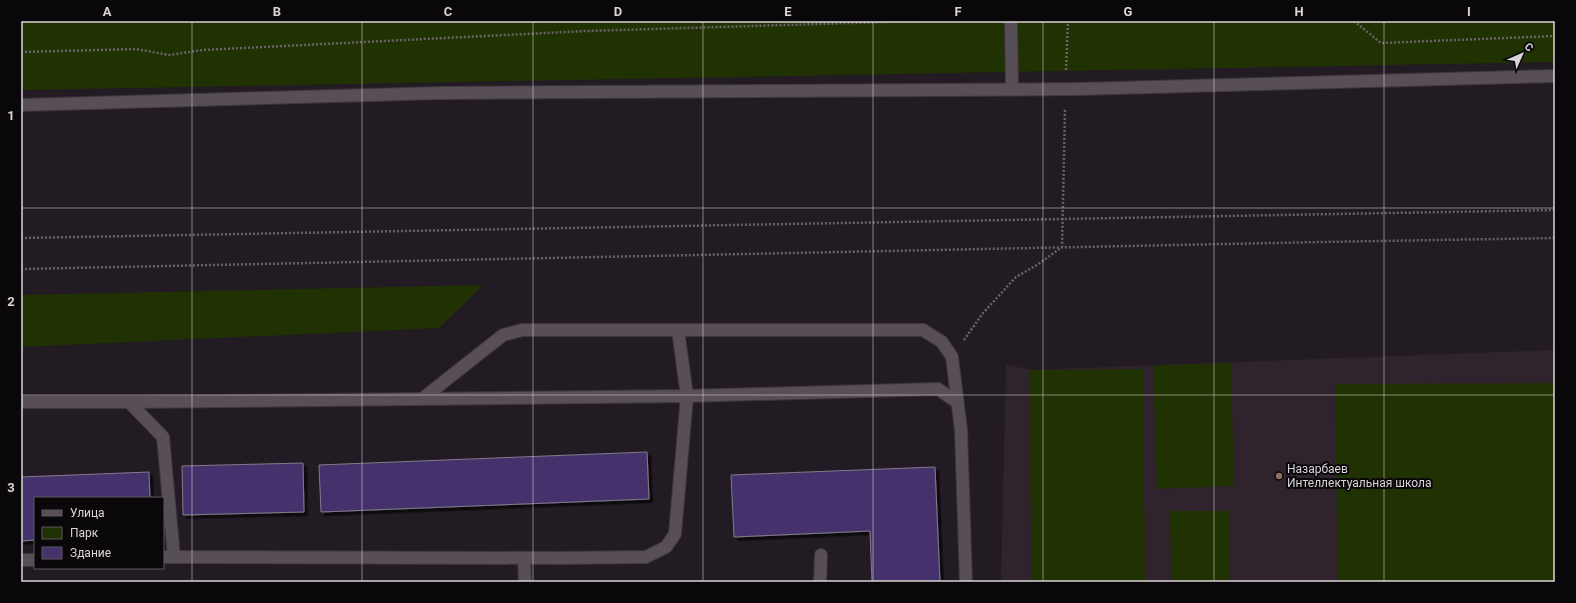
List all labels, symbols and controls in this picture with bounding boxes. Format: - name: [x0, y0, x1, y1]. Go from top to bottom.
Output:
- text: A: [103, 4, 112, 19]
- text: B: [273, 4, 281, 19]
- text: C: [444, 4, 453, 19]
- text: D: [614, 4, 622, 19]
- text: E: [784, 4, 792, 19]
- text: F: [954, 4, 962, 19]
- text: G: [1124, 4, 1133, 19]
- text: H: [1294, 4, 1304, 19]
- text: I: [1467, 4, 1471, 19]
- north arrow: [1502, 34, 1542, 74]
- text: С: [1522, 40, 1536, 54]
- text: 1: [7, 108, 15, 123]
- text: 2: [7, 294, 15, 309]
- place label: Назарбаев Интеллектуальная школа: [1287, 462, 1432, 490]
- marker: Назарбаев Интеллектуальная школа: [1274, 471, 1284, 481]
- text: 3: [7, 480, 15, 495]
- legend: [34, 497, 164, 569]
- text: Улица: [70, 506, 105, 520]
- text: Парк: [70, 526, 99, 540]
- text: Здание: [70, 546, 111, 560]

